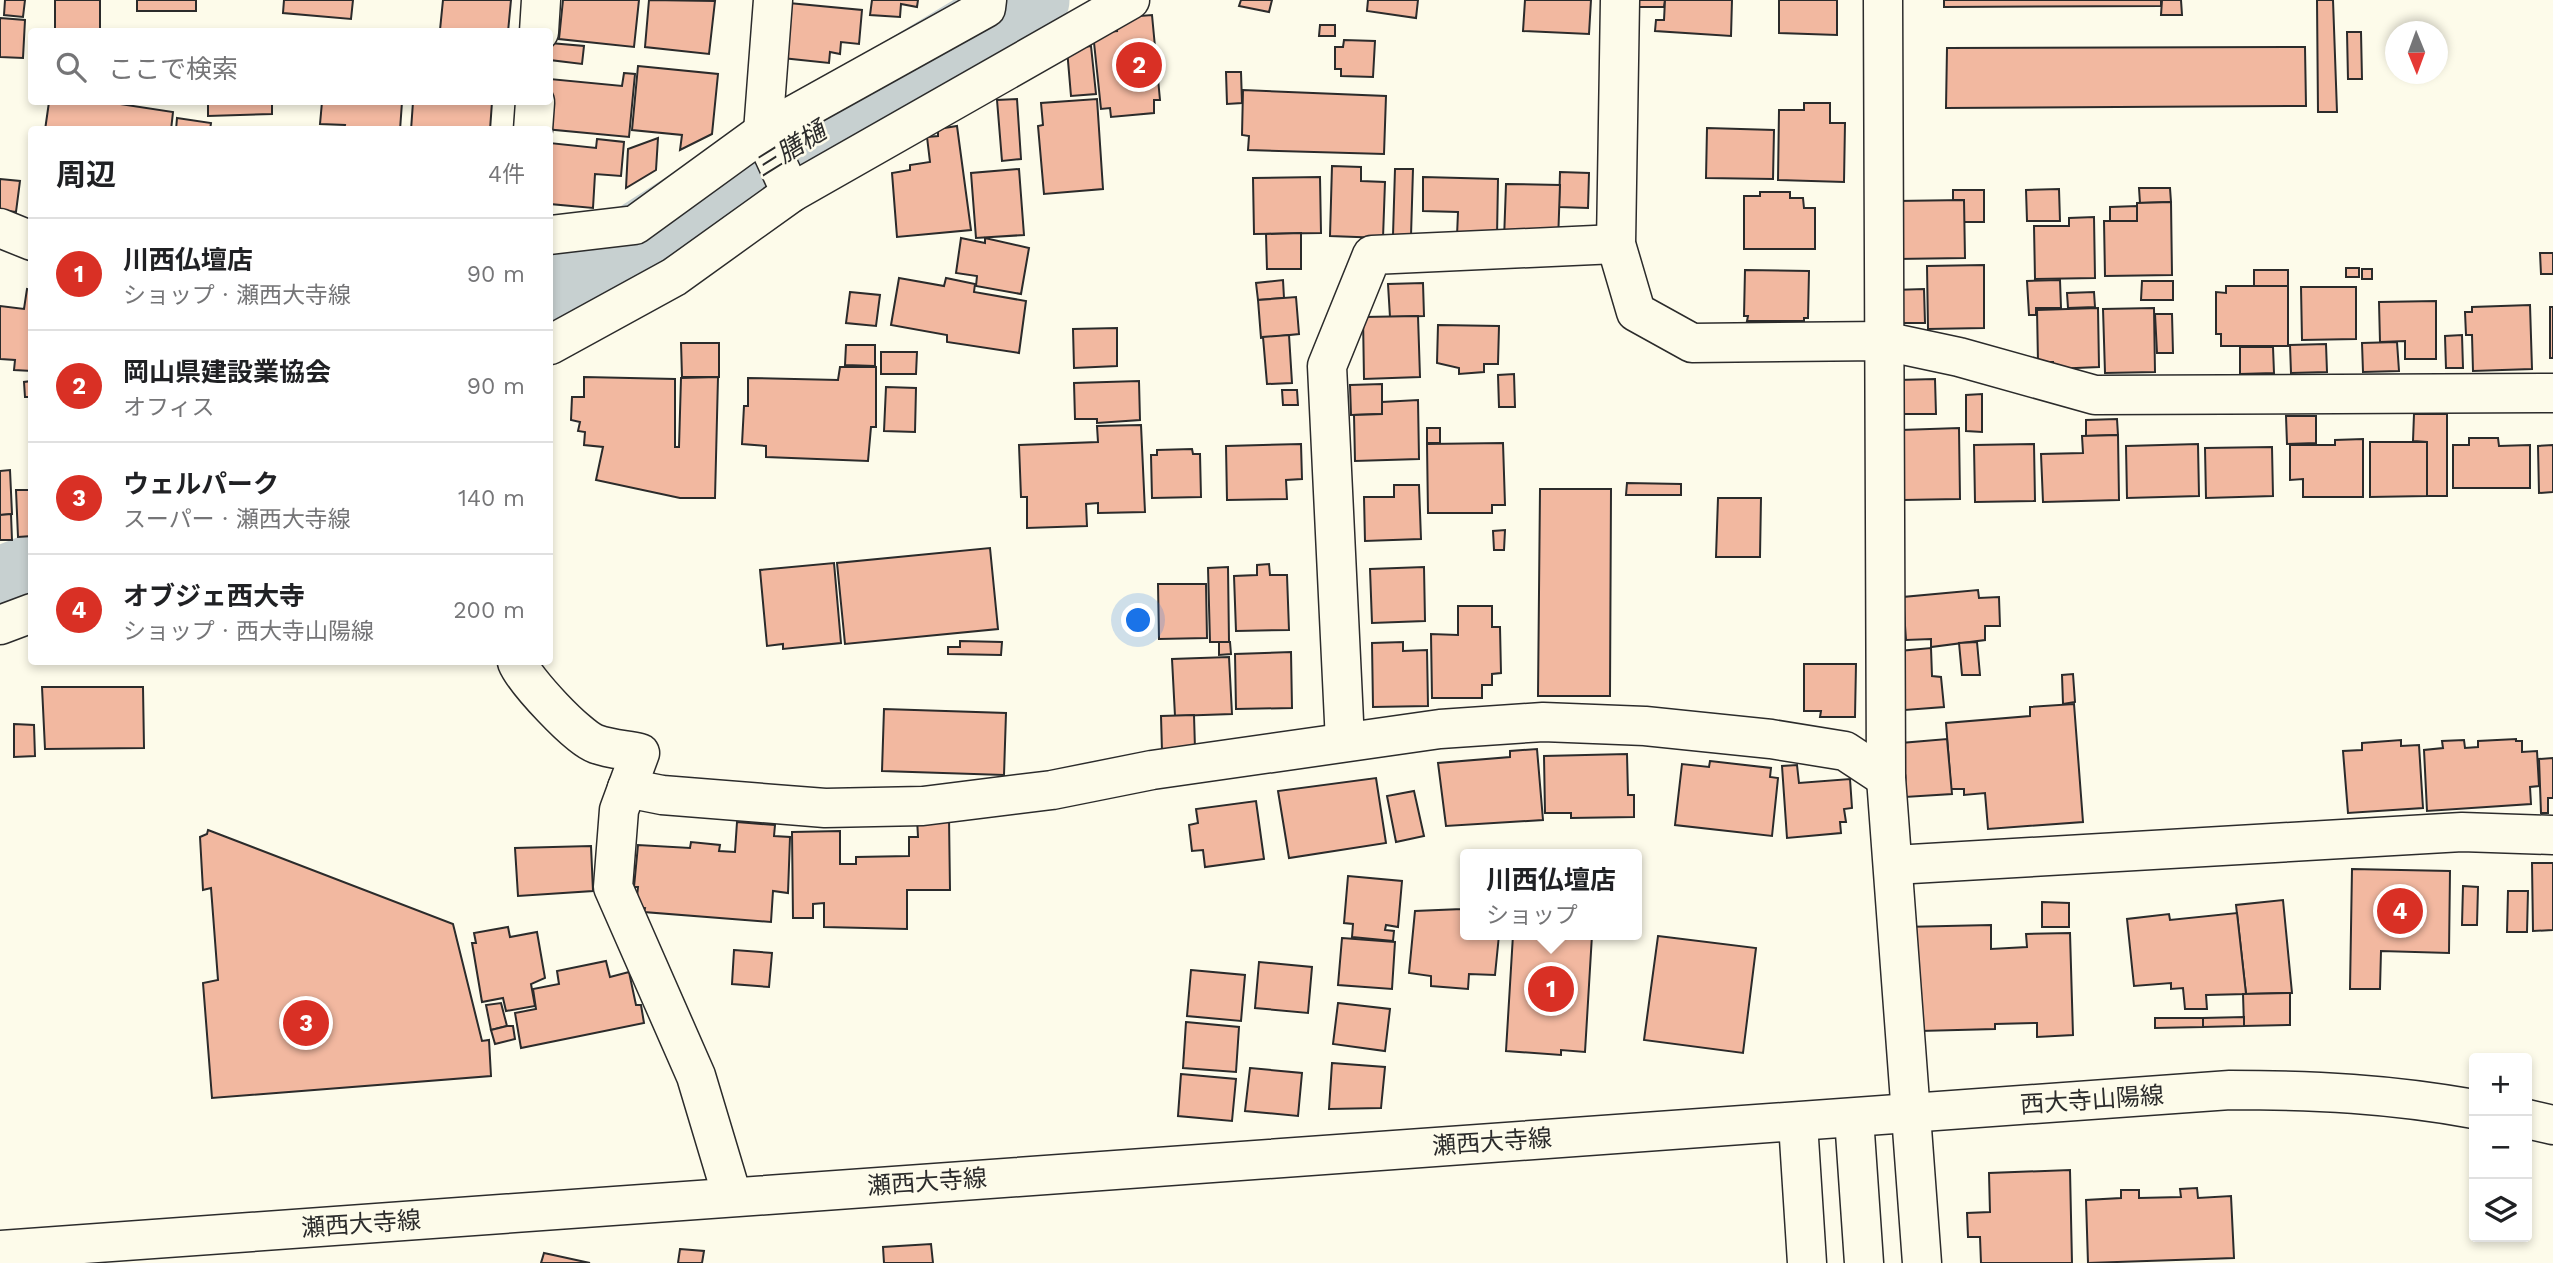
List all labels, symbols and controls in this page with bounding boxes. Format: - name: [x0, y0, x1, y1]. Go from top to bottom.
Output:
- north arrow: [2385, 21, 2448, 84]
- search box: [28, 28, 553, 105]
- pin: 2: [1116, 39, 1162, 91]
- icon: search: [52, 48, 90, 86]
- text: ここで検索: [108, 54, 238, 84]
- water label: 三膳樋: [749, 113, 834, 182]
- text: 周辺: [56, 157, 116, 192]
- text: 4件: [488, 161, 525, 188]
- text: 川西仏壇店: [123, 245, 253, 275]
- text: 1: [74, 261, 84, 288]
- text: 90 m: [467, 261, 525, 288]
- text: ショップ · 瀬西大寺線: [123, 282, 351, 309]
- text: 岡山県建設業協会: [123, 357, 331, 387]
- text: 2: [72, 373, 86, 400]
- text: 90 m: [467, 373, 525, 400]
- text: オフィス: [123, 394, 215, 421]
- text: ウェルパーク: [123, 469, 279, 499]
- text: 3: [72, 485, 86, 512]
- text: 140 m: [458, 485, 525, 512]
- text: スーパー · 瀬西大寺線: [123, 506, 351, 533]
- text: オブジェ西大寺: [123, 581, 305, 611]
- text: 4: [72, 597, 86, 624]
- text: 200 m: [453, 597, 525, 624]
- your location: [1121, 603, 1155, 637]
- text: ショップ · 西大寺山陽線: [123, 618, 374, 645]
- popup: [1460, 849, 1642, 940]
- text: 川西仏壇店: [1486, 865, 1616, 895]
- pin: 4: [2377, 885, 2423, 937]
- text: ショップ: [1486, 902, 1578, 929]
- pin: 1: [1528, 963, 1574, 1015]
- pin: 3: [283, 997, 329, 1049]
- map controls: [2469, 1053, 2532, 1242]
- button: +: [2469, 1053, 2532, 1116]
- street label: 西大寺山陽線: [2019, 1081, 2165, 1119]
- button: −: [2469, 1116, 2532, 1179]
- street label: 瀬西大寺線: [1431, 1124, 1553, 1160]
- street label: 瀬西大寺線: [866, 1164, 988, 1200]
- button: layers: [2469, 1179, 2532, 1242]
- street label: 瀬西大寺線: [300, 1206, 422, 1242]

